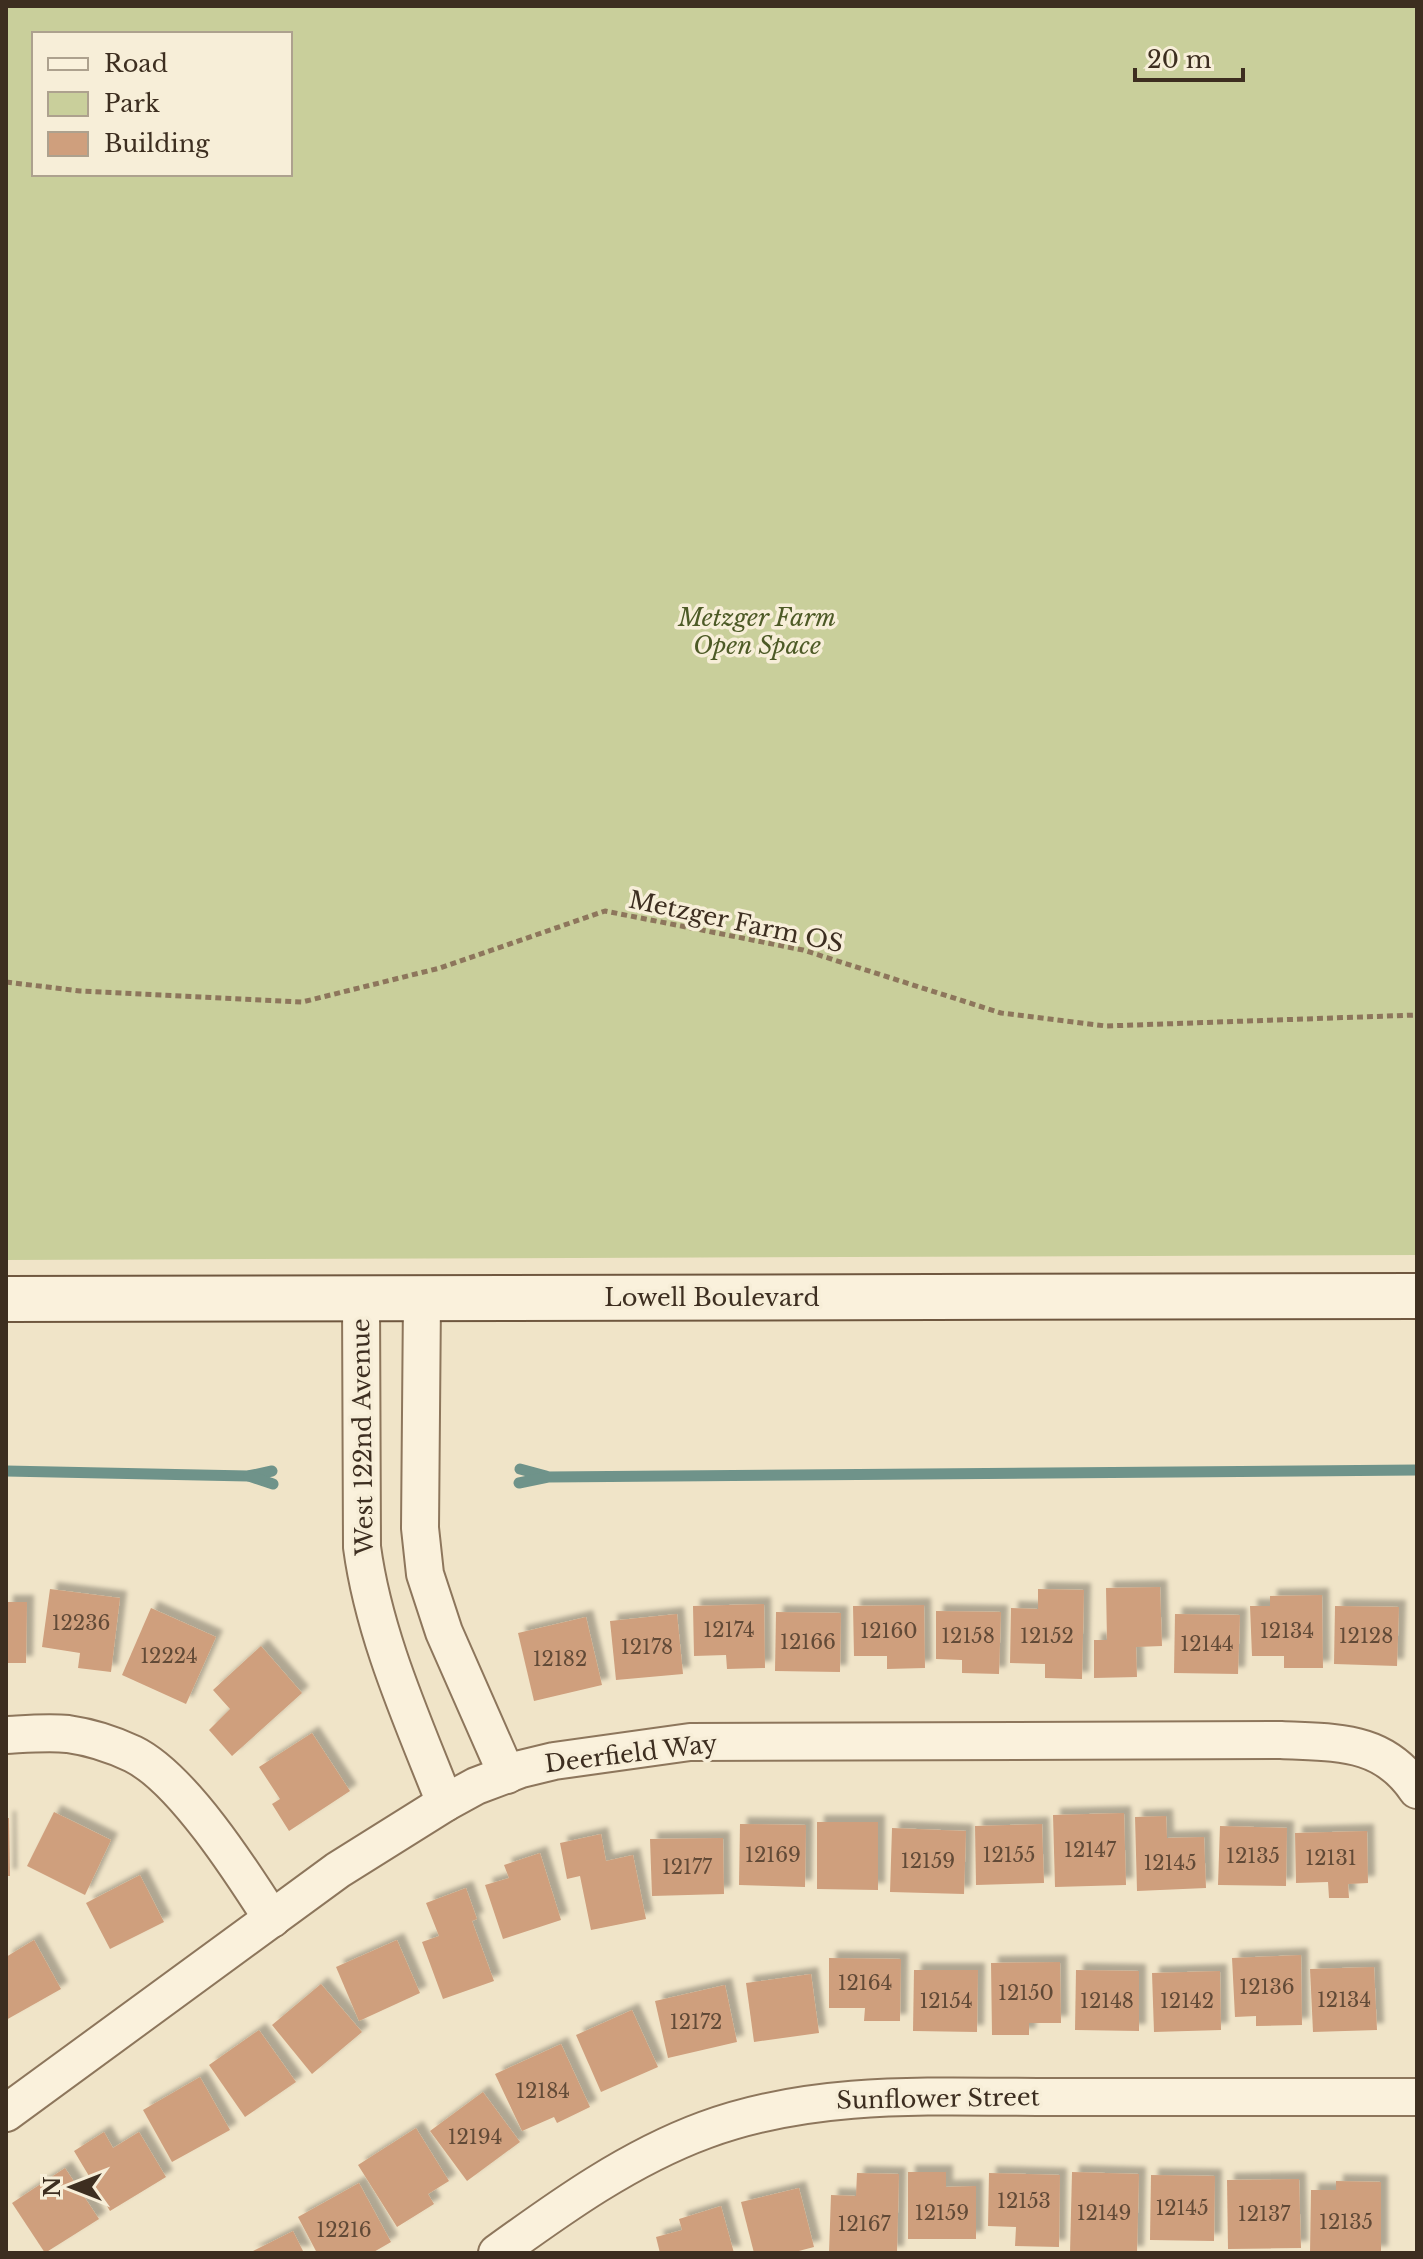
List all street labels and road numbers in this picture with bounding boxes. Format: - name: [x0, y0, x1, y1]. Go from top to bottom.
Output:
- street label: Metzger Farm OS: [626, 885, 846, 958]
- street label: Lowell Boulevard: [604, 1283, 820, 1312]
- street label: West 122nd Avenue: [346, 1318, 379, 1557]
- street label: Deerfield Way: [543, 1728, 720, 1778]
- street label: Sunflower Street: [836, 2082, 1040, 2115]

